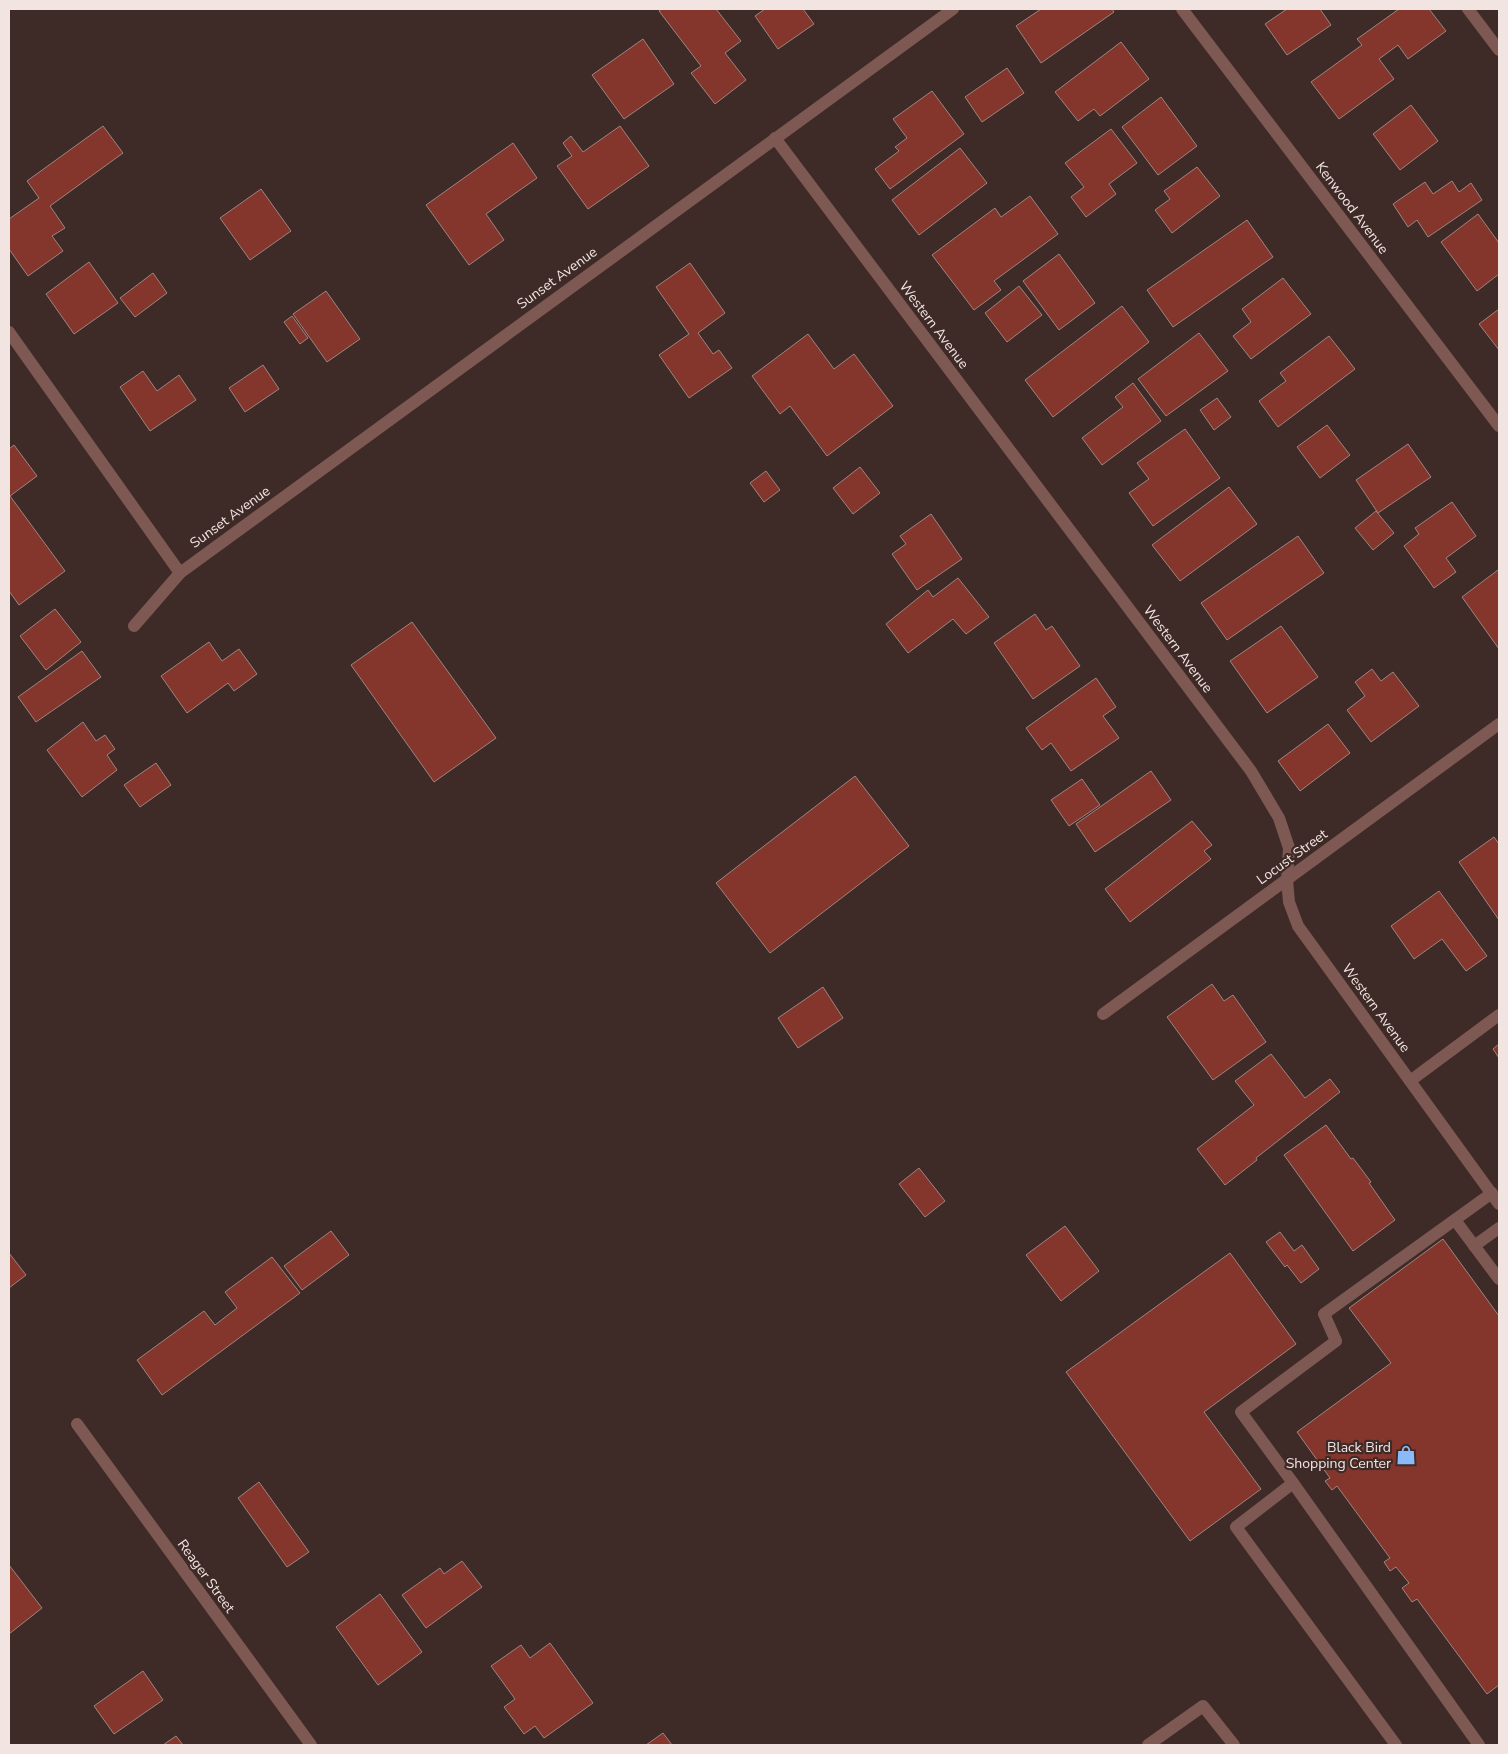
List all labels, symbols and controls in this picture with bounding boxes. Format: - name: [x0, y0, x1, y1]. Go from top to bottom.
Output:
- street label: Kenwood Avenue: [1311, 158, 1393, 258]
- street label: Sunset Avenue: [513, 242, 601, 314]
- street label: Western Avenue: [895, 277, 973, 373]
- street label: Sunset Avenue: [186, 481, 274, 553]
- street label: Western Avenue: [1139, 601, 1217, 697]
- street label: Locust Street: [1253, 825, 1331, 889]
- street label: Western Avenue: [1337, 960, 1415, 1056]
- place label: Black Bird Shopping Center: [1286, 1438, 1391, 1473]
- shop icon: Black Bird Shopping Center: [1395, 1444, 1417, 1466]
- street label: Reager Street: [173, 1535, 239, 1617]

